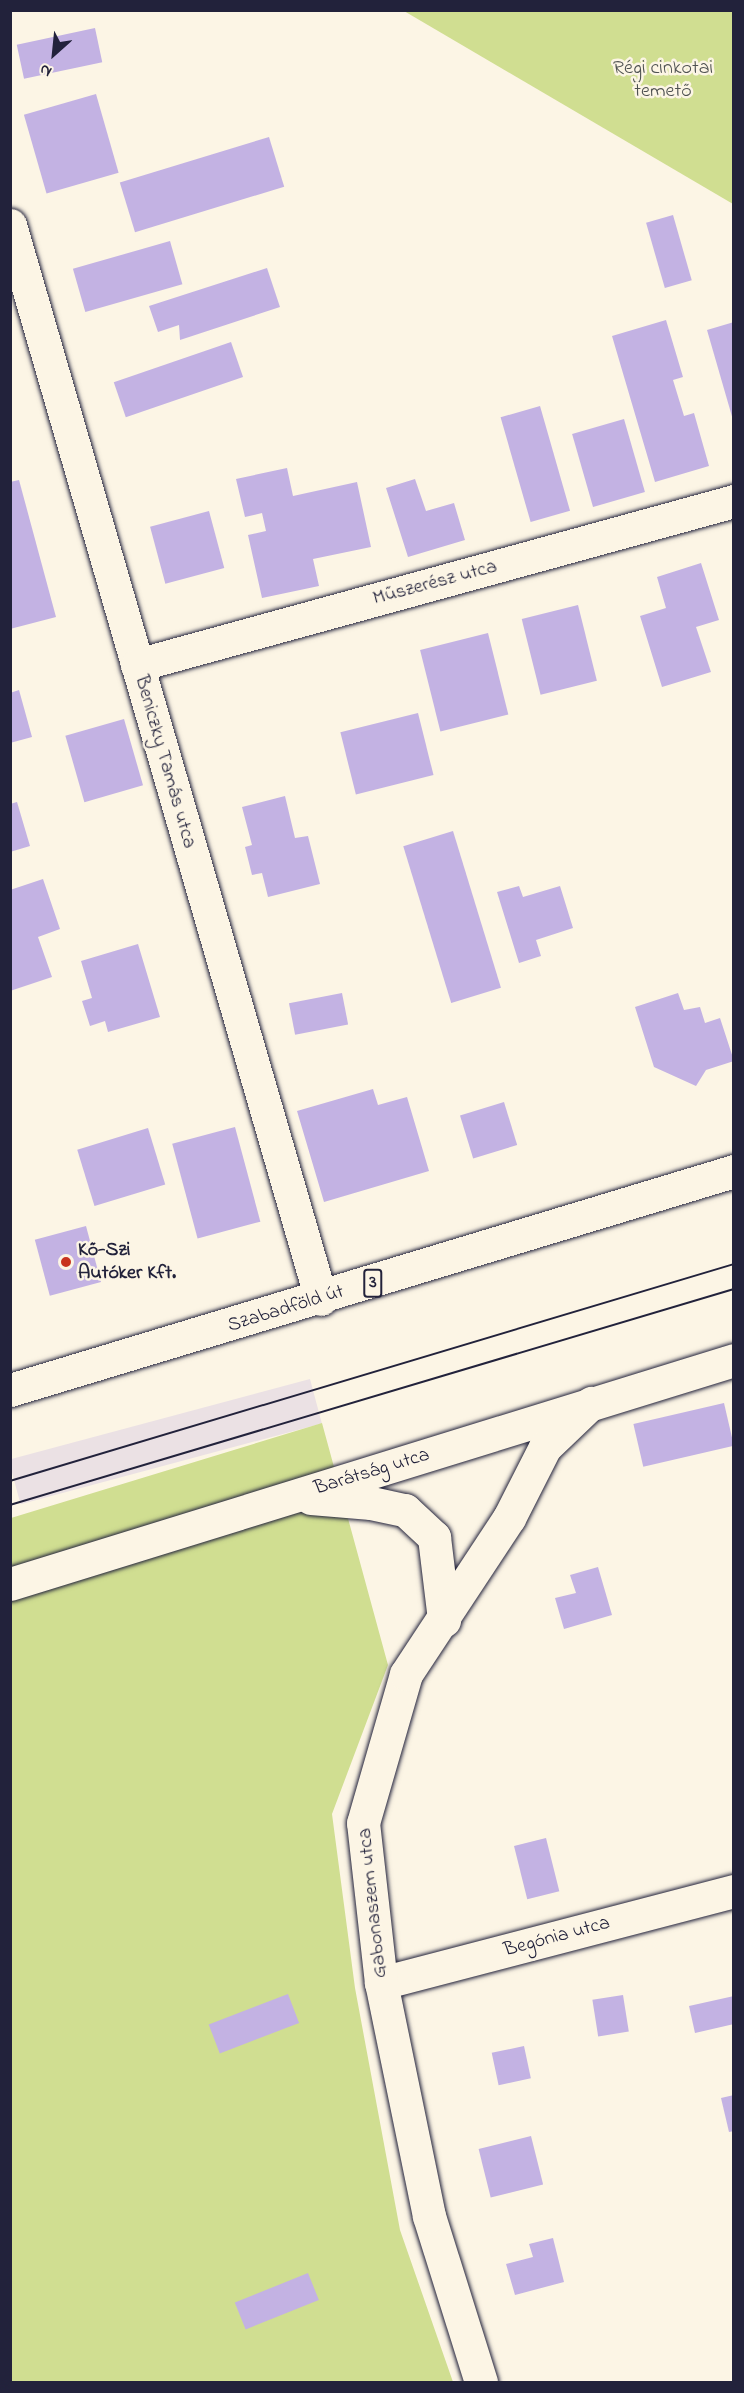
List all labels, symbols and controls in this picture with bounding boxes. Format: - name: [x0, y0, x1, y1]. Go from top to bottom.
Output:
- north arrow: [24, 24, 84, 84]
- text: N: [36, 57, 56, 83]
- park label: Régi cinkotai temető: [613, 57, 713, 104]
- street label: Műszerész utca: [370, 555, 500, 611]
- street label: Beniczky Tamás utca: [129, 673, 201, 851]
- place label: Kő-Szi Autóker Kft.: [78, 1238, 176, 1285]
- marker: Kő-Szi Autóker Kft.: [59, 1255, 73, 1269]
- road number: 3: [362, 1268, 384, 1298]
- street label: Szabadföld út: [225, 1280, 347, 1338]
- street label: Barátság utca: [311, 1443, 433, 1501]
- street label: Gabonaszem utca: [353, 1827, 393, 1979]
- street label: Begónia utca: [501, 1911, 613, 1963]

